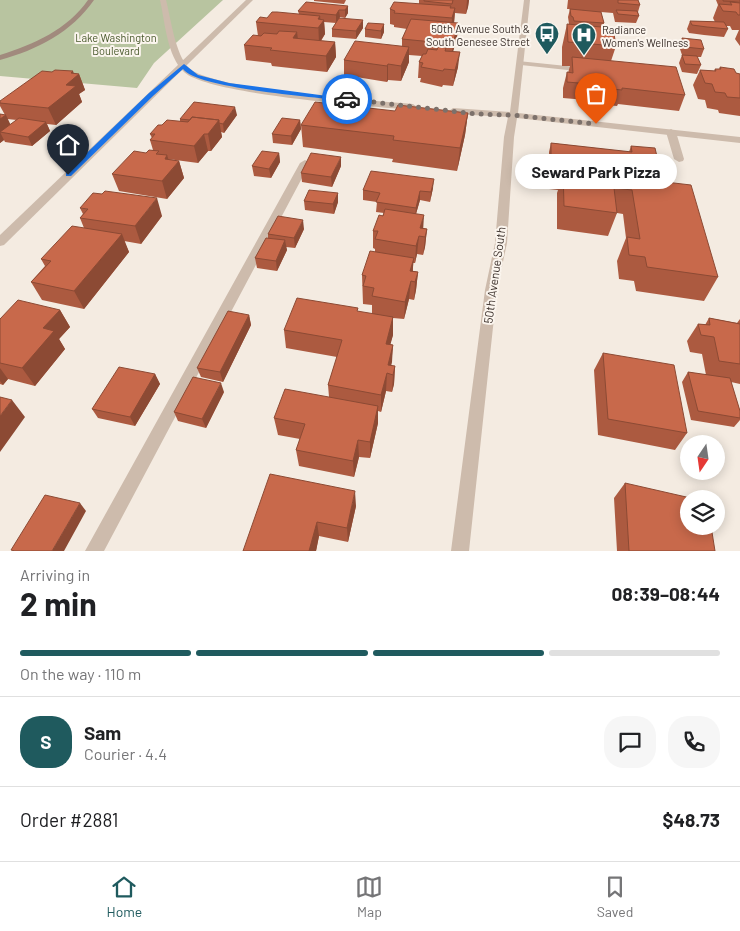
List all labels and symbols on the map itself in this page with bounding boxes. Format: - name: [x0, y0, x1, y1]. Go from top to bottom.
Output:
- bus stop icon: 50th Avenue South & South Genesee Street: [534, 21, 560, 55]
- place label: 50th Avenue South & South Genesee Street: [426, 22, 530, 48]
- hospital icon: Radiance Women's Wellness: [571, 22, 597, 56]
- place label: Radiance Women's Wellness: [602, 23, 688, 49]
- park label: Lake Washington Boulevard: [75, 31, 157, 57]
- pin: [575, 73, 617, 124]
- courier: [322, 74, 372, 124]
- pin: [47, 124, 89, 175]
- callout: Seward Park Pizza: [515, 154, 677, 189]
- street label: 50th Avenue South: [480, 226, 508, 324]
- north arrow: [680, 435, 725, 480]

